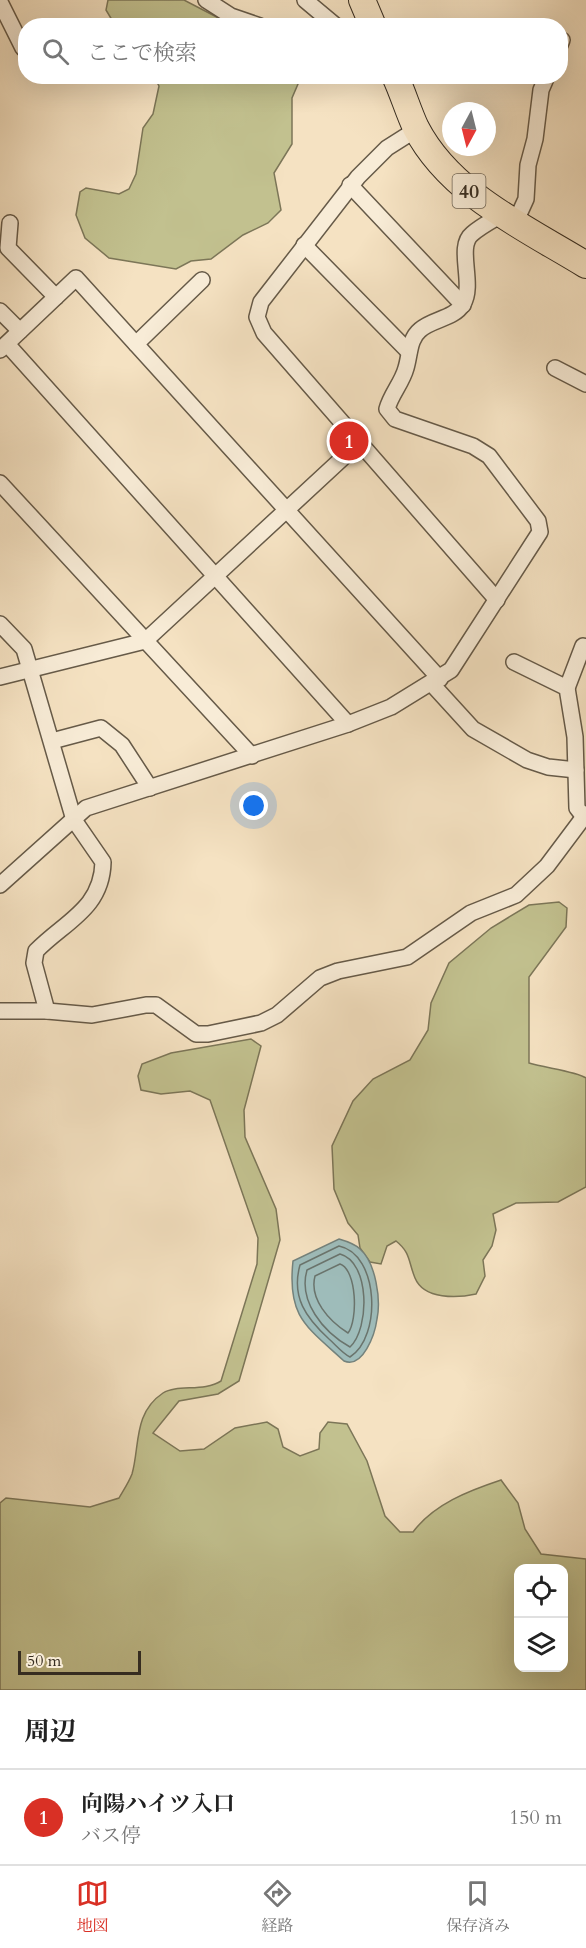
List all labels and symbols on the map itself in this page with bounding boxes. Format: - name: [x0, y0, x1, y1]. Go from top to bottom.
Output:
- north arrow: [442, 102, 496, 156]
- road number: 40: [452, 174, 486, 208]
- pin: 1: [330, 418, 368, 464]
- your location: [239, 791, 268, 820]
- scale bar: [18, 1648, 141, 1676]

